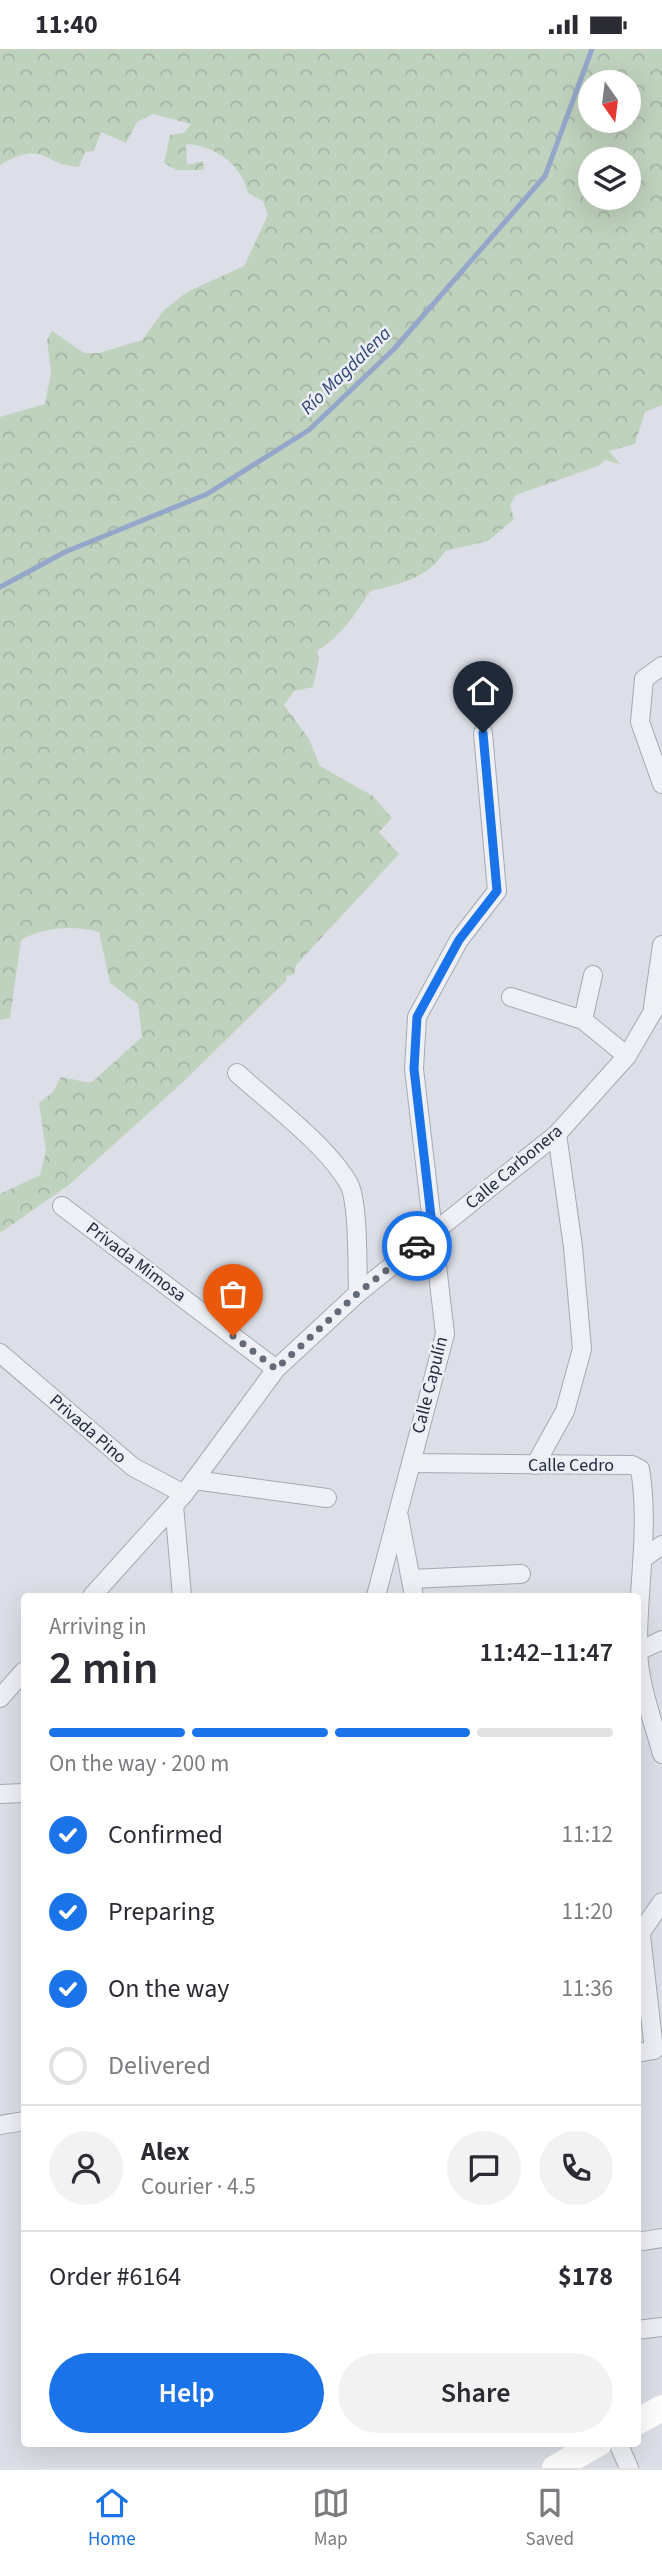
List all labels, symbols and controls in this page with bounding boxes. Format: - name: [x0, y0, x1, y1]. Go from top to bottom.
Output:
- text: 11:40: [35, 6, 98, 43]
- north arrow: [578, 70, 640, 133]
- map controls: [578, 70, 641, 210]
- button: layers: [578, 147, 641, 210]
- water label: Río Magdalena: [295, 321, 397, 421]
- pin: [453, 661, 513, 733]
- icon: home: [464, 672, 502, 710]
- street label: Calle Carbonera: [460, 1119, 568, 1215]
- courier: [382, 1211, 452, 1281]
- street label: Privada Mimosa: [81, 1216, 191, 1308]
- icon: car: [398, 1227, 436, 1265]
- pin: [203, 1264, 263, 1336]
- icon: bag: [214, 1275, 252, 1313]
- street label: Calle Capulín: [406, 1334, 454, 1436]
- street label: Privada Pino: [44, 1388, 132, 1470]
- street label: Calle Cedro: [528, 1453, 614, 1478]
- text: Arriving in: [49, 1610, 147, 1643]
- text: 11:42–11:47: [480, 1634, 613, 1671]
- text: 2 min: [49, 1636, 158, 1701]
- text: On the way · 200 m: [49, 1747, 229, 1780]
- icon: check: [49, 1816, 87, 1854]
- text: Confirmed: [108, 1816, 223, 1853]
- text: 11:12: [562, 1818, 613, 1851]
- icon: check: [49, 1893, 87, 1931]
- text: Preparing: [108, 1893, 214, 1930]
- text: 11:20: [562, 1895, 613, 1928]
- icon: check: [49, 1970, 87, 2008]
- text: On the way: [108, 1970, 229, 2007]
- text: 11:36: [562, 1972, 613, 2005]
- text: Delivered: [108, 2047, 211, 2084]
- button: person: [49, 2131, 123, 2205]
- button: chat: [447, 2131, 521, 2205]
- button: phone: [539, 2131, 613, 2205]
- text: Alex: [141, 2133, 190, 2170]
- text: Courier · 4.5: [141, 2170, 256, 2203]
- text: Order #6164: [49, 2258, 181, 2295]
- text: $178: [558, 2258, 613, 2295]
- button: Help: [49, 2353, 324, 2433]
- button: Share: [338, 2353, 613, 2433]
- tab: Home: [88, 2484, 136, 2553]
- tab: Map: [312, 2484, 350, 2553]
- tab: Saved: [526, 2484, 574, 2553]

